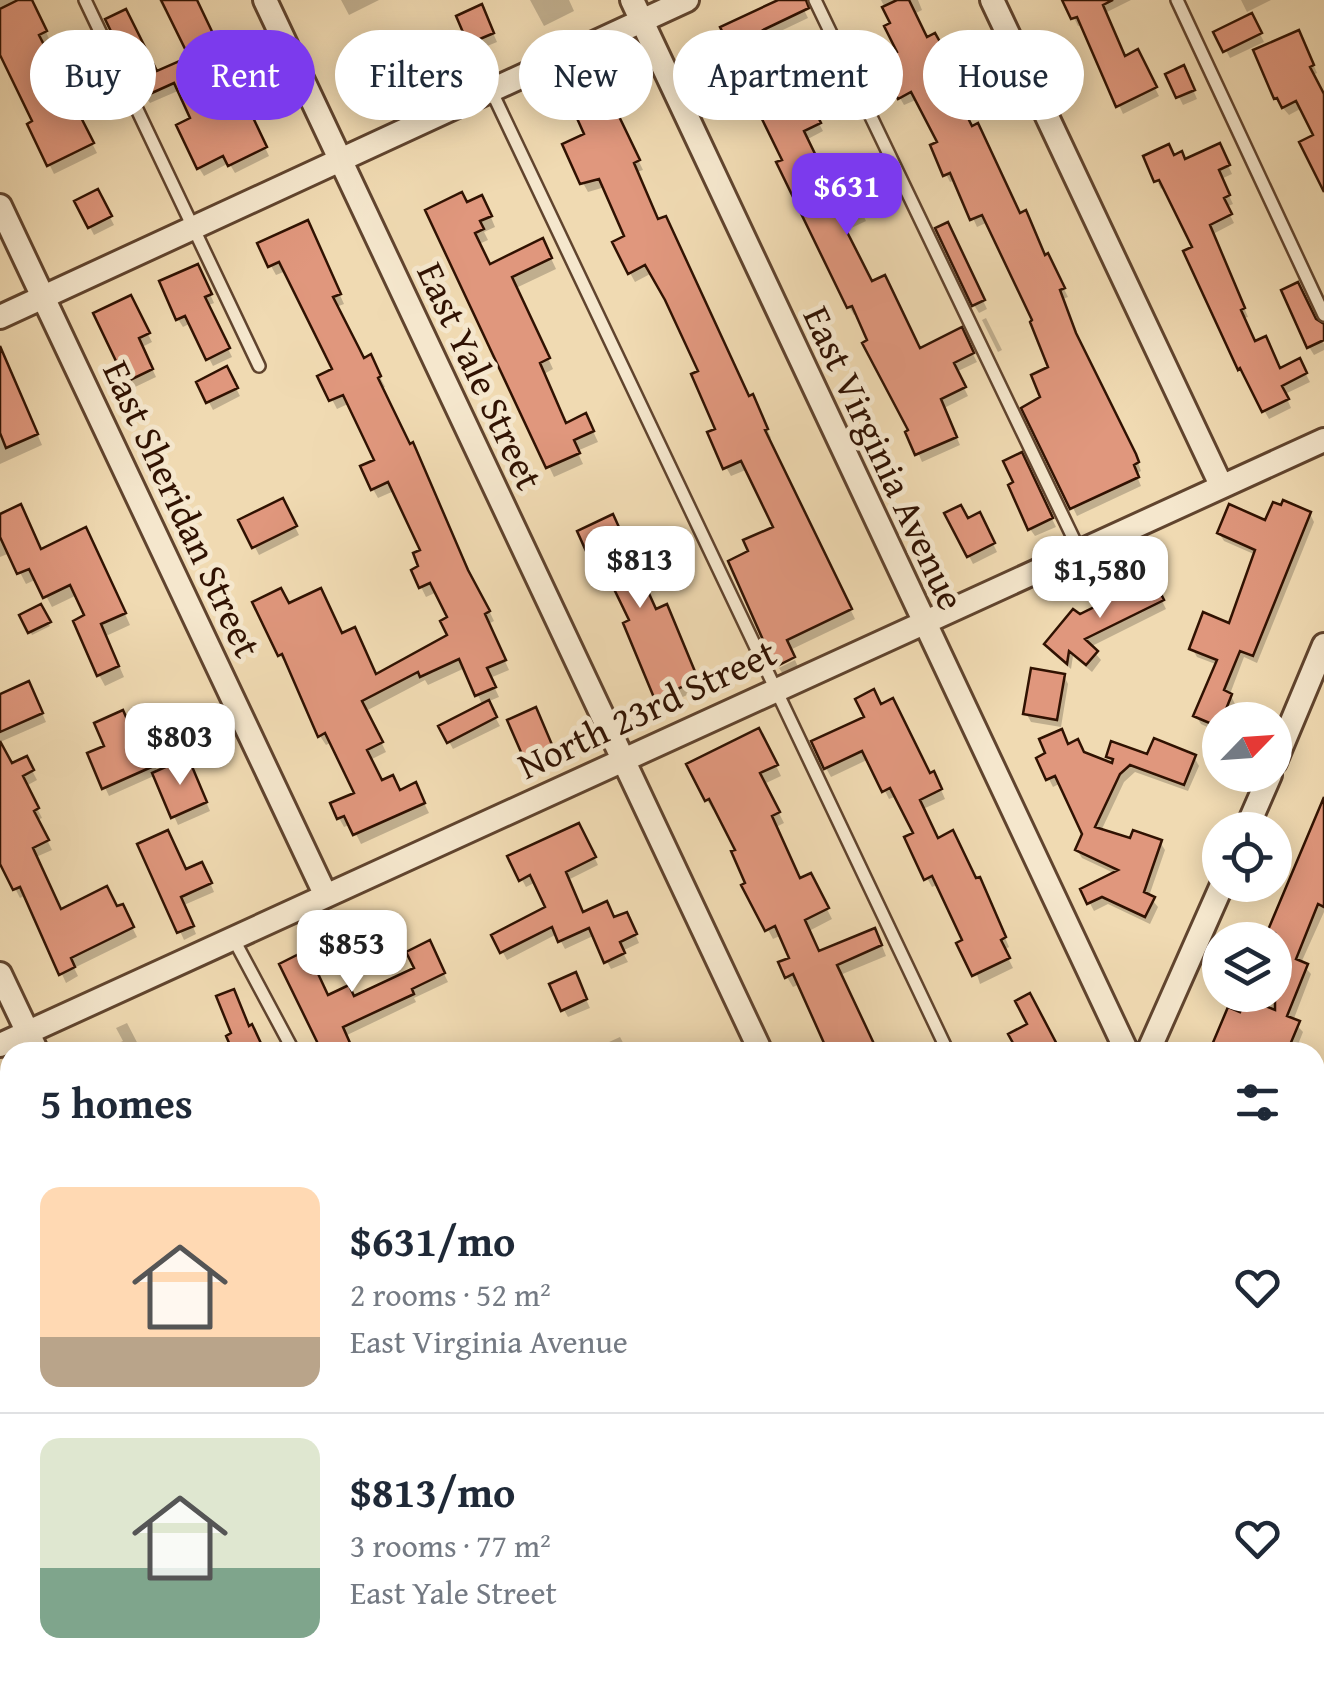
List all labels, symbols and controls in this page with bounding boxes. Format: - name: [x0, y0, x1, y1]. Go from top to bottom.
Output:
- chip: Buy: [30, 30, 156, 120]
- chip: Rent: [176, 30, 315, 120]
- chip: Filters: [335, 30, 499, 120]
- chip: New: [519, 30, 653, 120]
- chip: Apartment: [673, 30, 903, 120]
- chip: House: [923, 30, 1084, 120]
- pin: $631: [788, 153, 906, 238]
- text: $631: [814, 162, 880, 209]
- street label: East Yale Street: [404, 252, 558, 499]
- street label: East Virginia Avenue: [790, 296, 980, 619]
- street label: East Sheridan Street: [89, 351, 276, 666]
- pin: $813: [581, 526, 699, 611]
- text: $813: [607, 535, 673, 582]
- pin: $1,580: [1019, 536, 1181, 621]
- text: $1,580: [1054, 545, 1146, 592]
- street label: North 23rd Street: [508, 624, 785, 793]
- north arrow: [1202, 702, 1292, 792]
- map controls: [1202, 702, 1292, 1012]
- pin: $803: [121, 703, 239, 788]
- text: $803: [147, 712, 213, 759]
- button: locate: [1202, 812, 1292, 902]
- pin: $853: [293, 910, 411, 995]
- text: $853: [319, 919, 385, 966]
- button: layers: [1202, 922, 1292, 1012]
- text: 5 homes: [40, 1072, 193, 1133]
- icon: filters: [1230, 1075, 1285, 1130]
- text: $631/mo: [350, 1210, 515, 1271]
- icon: home: [120, 1227, 240, 1347]
- icon: heart: [1230, 1260, 1285, 1315]
- text: 2 rooms · 52 m²: [350, 1271, 551, 1318]
- text: East Virginia Avenue: [350, 1318, 628, 1365]
- text: $813/mo: [350, 1461, 515, 1522]
- icon: home: [120, 1478, 240, 1598]
- icon: heart: [1230, 1511, 1285, 1566]
- text: 3 rooms · 77 m²: [350, 1522, 551, 1569]
- text: East Yale Street: [350, 1569, 557, 1616]

